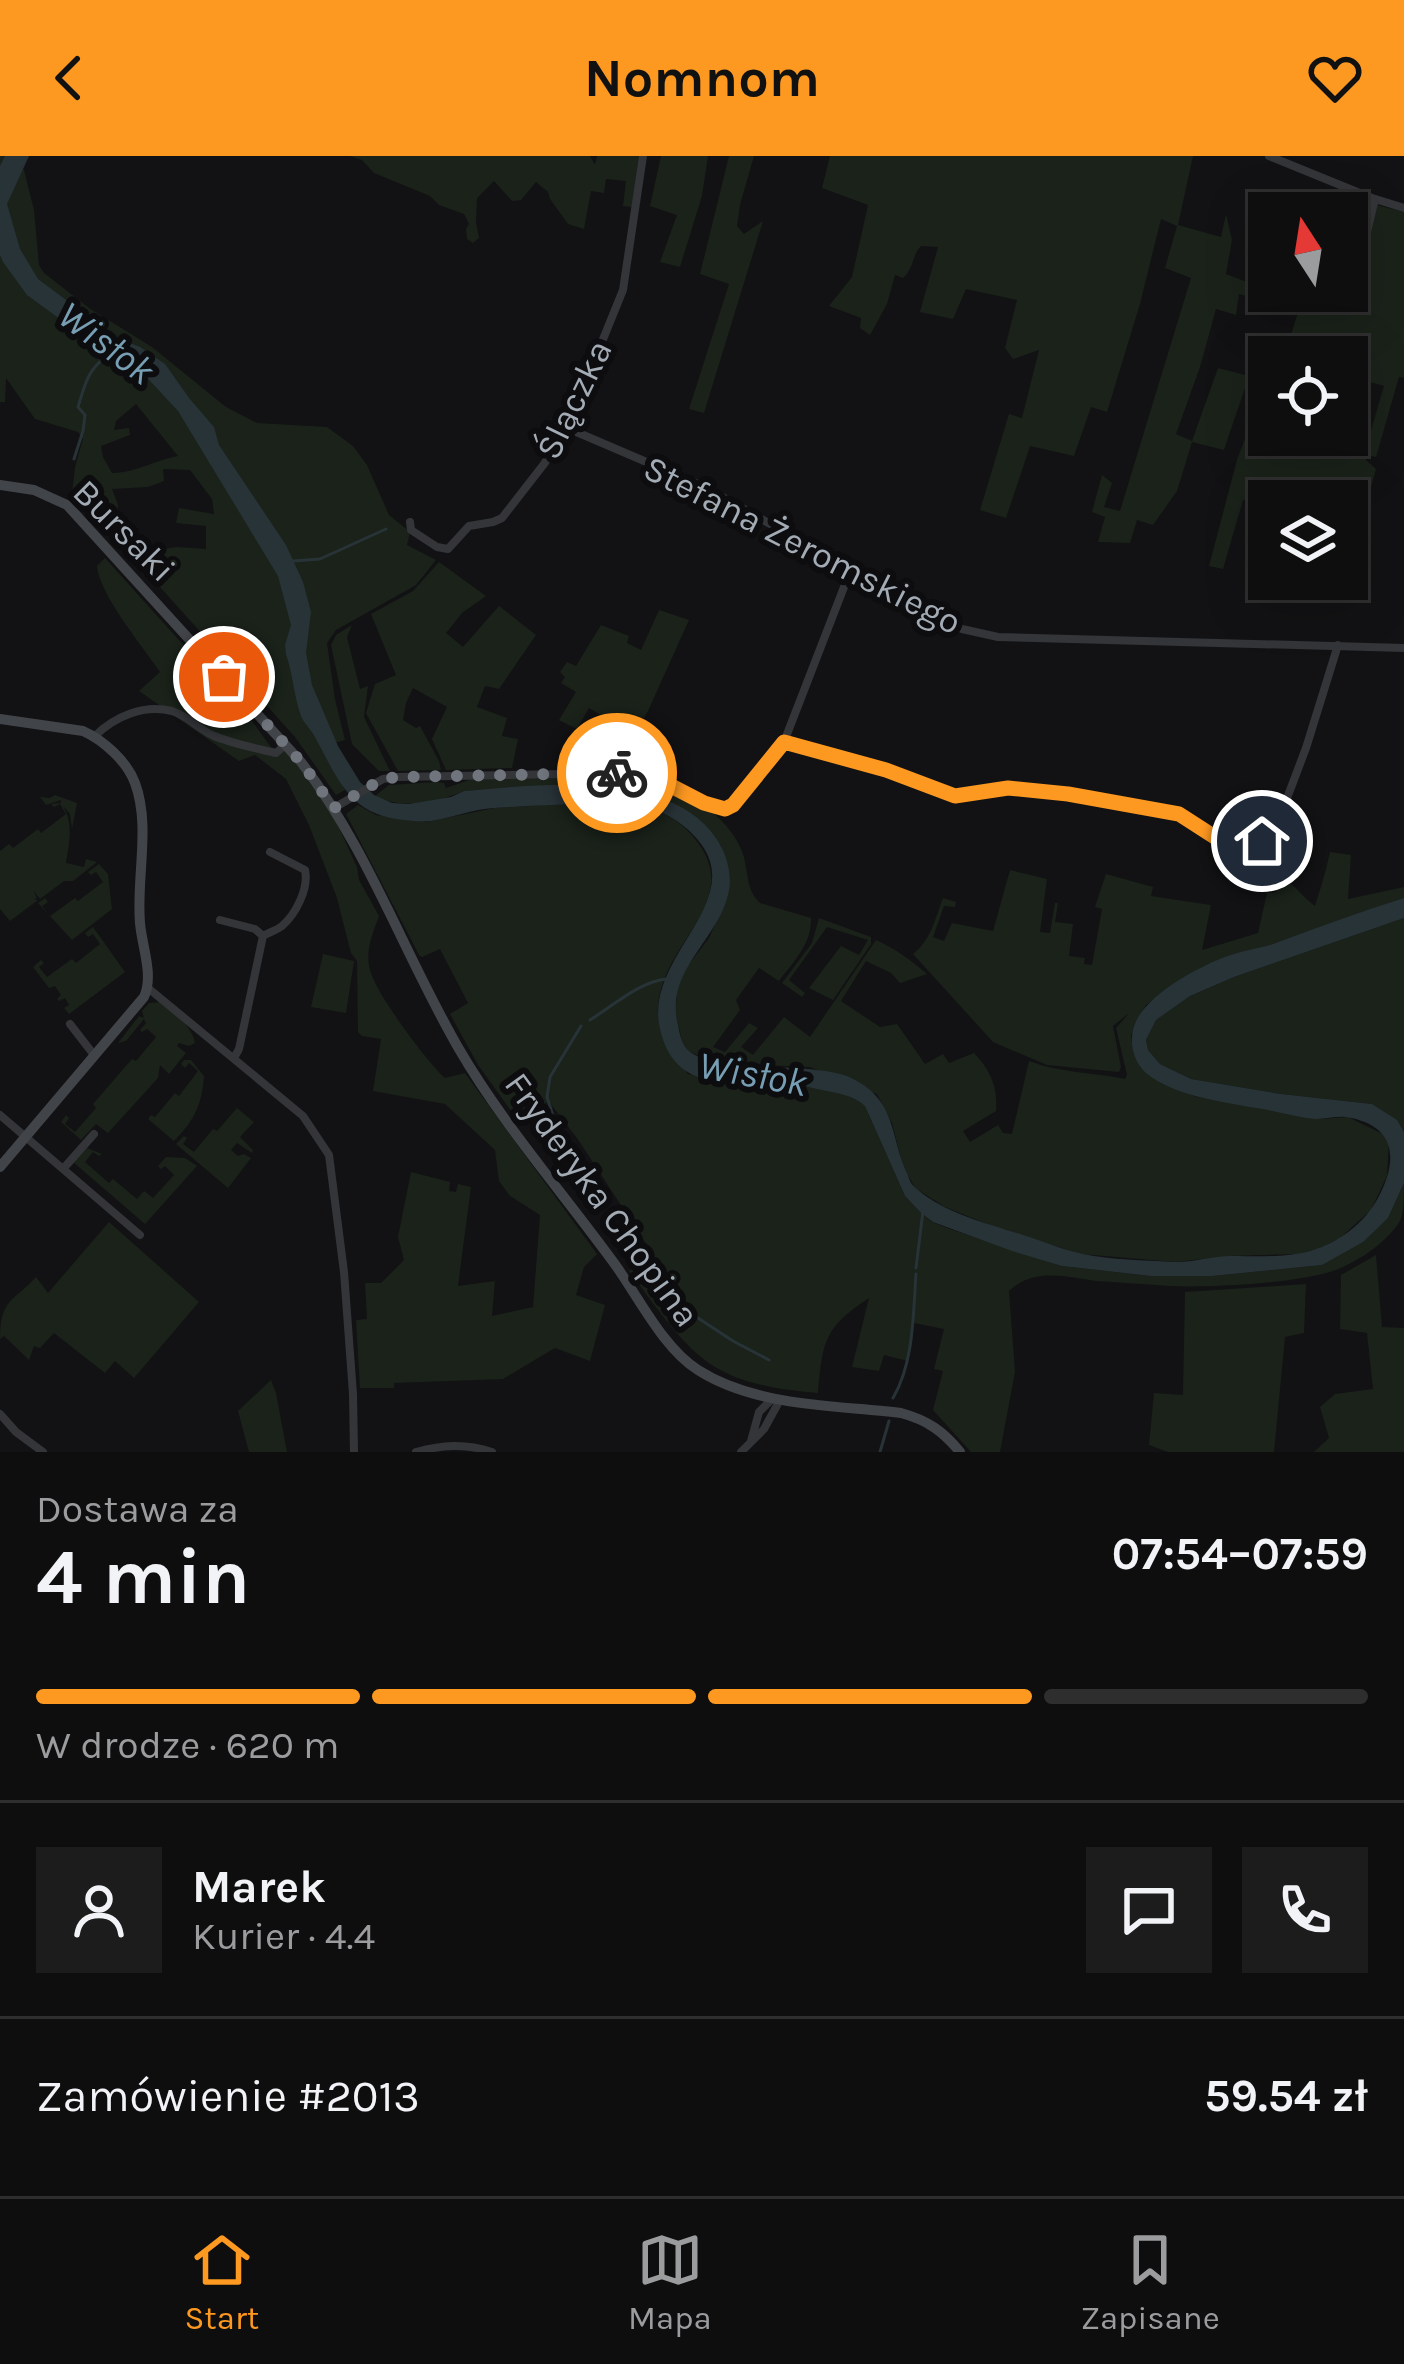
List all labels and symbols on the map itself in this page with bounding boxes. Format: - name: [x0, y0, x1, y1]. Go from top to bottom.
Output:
- north arrow: [1248, 192, 1368, 312]
- water label: Wisłok: [49, 292, 165, 395]
- street label: Ślączka: [526, 333, 621, 466]
- street label: Stefana Żeromskiego: [637, 447, 968, 643]
- street label: Bursaki: [65, 471, 184, 590]
- pin: [173, 626, 275, 728]
- courier: [557, 713, 677, 833]
- pin: [1211, 790, 1313, 892]
- water label: Wisłok: [695, 1042, 812, 1106]
- street label: Fryderyka Chopina: [496, 1064, 708, 1335]

